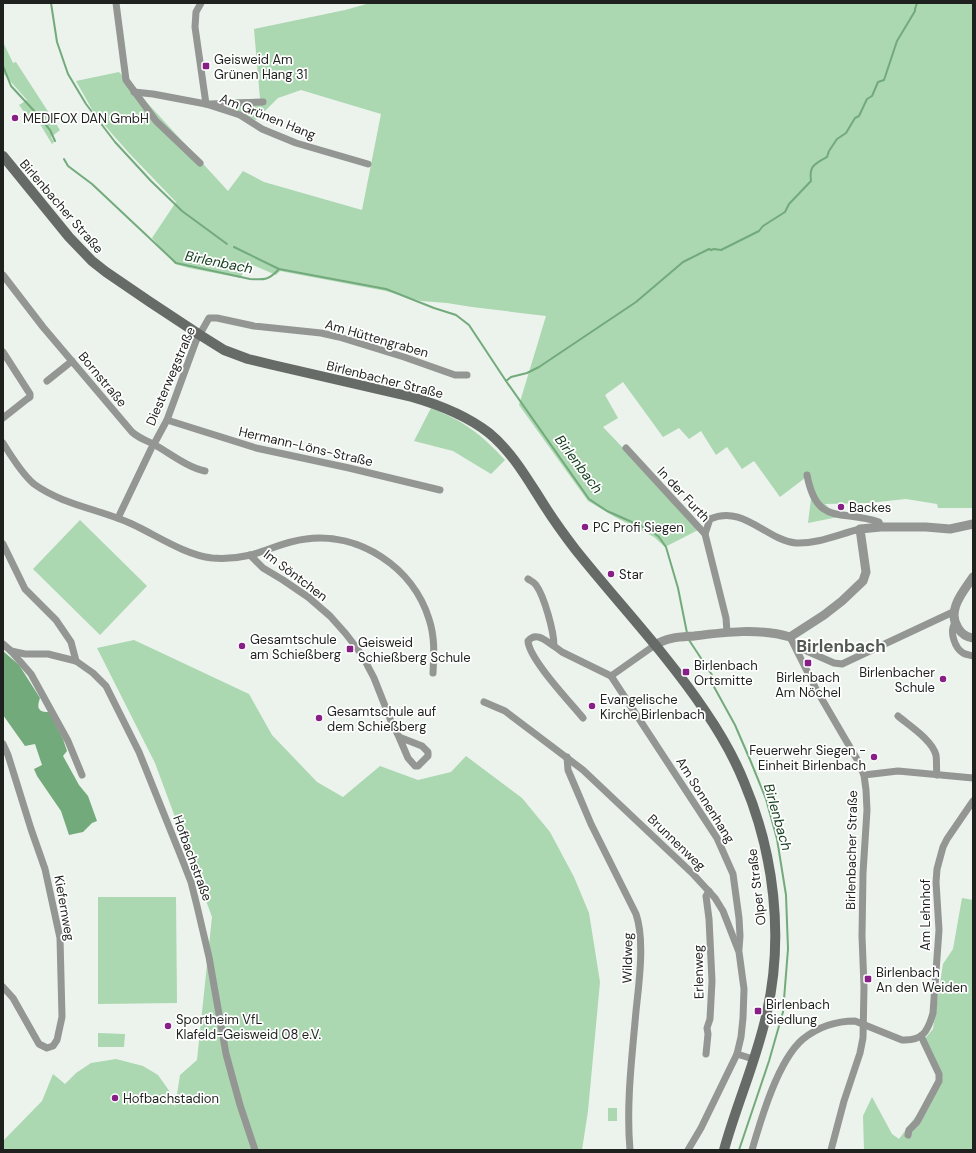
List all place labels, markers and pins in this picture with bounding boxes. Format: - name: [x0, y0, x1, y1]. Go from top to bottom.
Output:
- place label: Geisweid Am Grünen Hang 31: [214, 51, 308, 83]
- marker: Geisweid Am Grünen Hang 31: [201, 61, 211, 71]
- place label: MEDIFOX DAN GmbH: [23, 110, 149, 127]
- marker: MEDIFOX DAN GmbH: [10, 113, 20, 123]
- place label: Backes: [849, 499, 891, 516]
- marker: Backes: [836, 502, 846, 512]
- place label: PC Profi Siegen: [593, 519, 684, 536]
- marker: PC Profi Siegen: [580, 522, 590, 532]
- place label: Star: [619, 566, 644, 583]
- marker: Star: [606, 569, 616, 579]
- place label: Gesamtschule am Schießberg: [250, 631, 341, 663]
- place label: Geisweid Schießberg Schule: [358, 634, 471, 666]
- marker: Gesamtschule am Schießberg: [237, 641, 247, 651]
- marker: Geisweid Schießberg Schule: [345, 644, 355, 654]
- place label: Birlenbach Ortsmitte: [694, 657, 758, 689]
- marker: Birlenbach Am Nöchel: [803, 658, 813, 668]
- place label: Birlenbacher Schule: [859, 664, 935, 696]
- marker: Birlenbach Ortsmitte: [681, 667, 691, 677]
- place label: Birlenbach Am Nöchel: [775, 669, 841, 701]
- marker: Birlenbacher Schule: [938, 674, 948, 684]
- place label: Evangelische Kirche Birlenbach: [600, 691, 705, 723]
- marker: Evangelische Kirche Birlenbach: [587, 701, 597, 711]
- place label: Gesamtschule auf dem Schießberg: [327, 703, 437, 735]
- marker: Gesamtschule auf dem Schießberg: [314, 713, 324, 723]
- place label: Feuerwehr Siegen - Einheit Birlenbach: [749, 742, 866, 774]
- marker: Feuerwehr Siegen - Einheit Birlenbach: [869, 752, 879, 762]
- place label: Birlenbach An den Weiden: [876, 964, 967, 996]
- marker: Birlenbach An den Weiden: [863, 974, 873, 984]
- place label: Birlenbach Siedlung: [766, 996, 830, 1028]
- marker: Birlenbach Siedlung: [753, 1006, 763, 1016]
- place label: Sportheim VfL Klafeld-Geisweid 08 e.V.: [176, 1011, 321, 1043]
- marker: Sportheim VfL Klafeld-Geisweid 08 e.V.: [163, 1021, 173, 1031]
- place label: Hofbachstadion: [123, 1090, 219, 1107]
- marker: Hofbachstadion: [110, 1093, 120, 1103]

